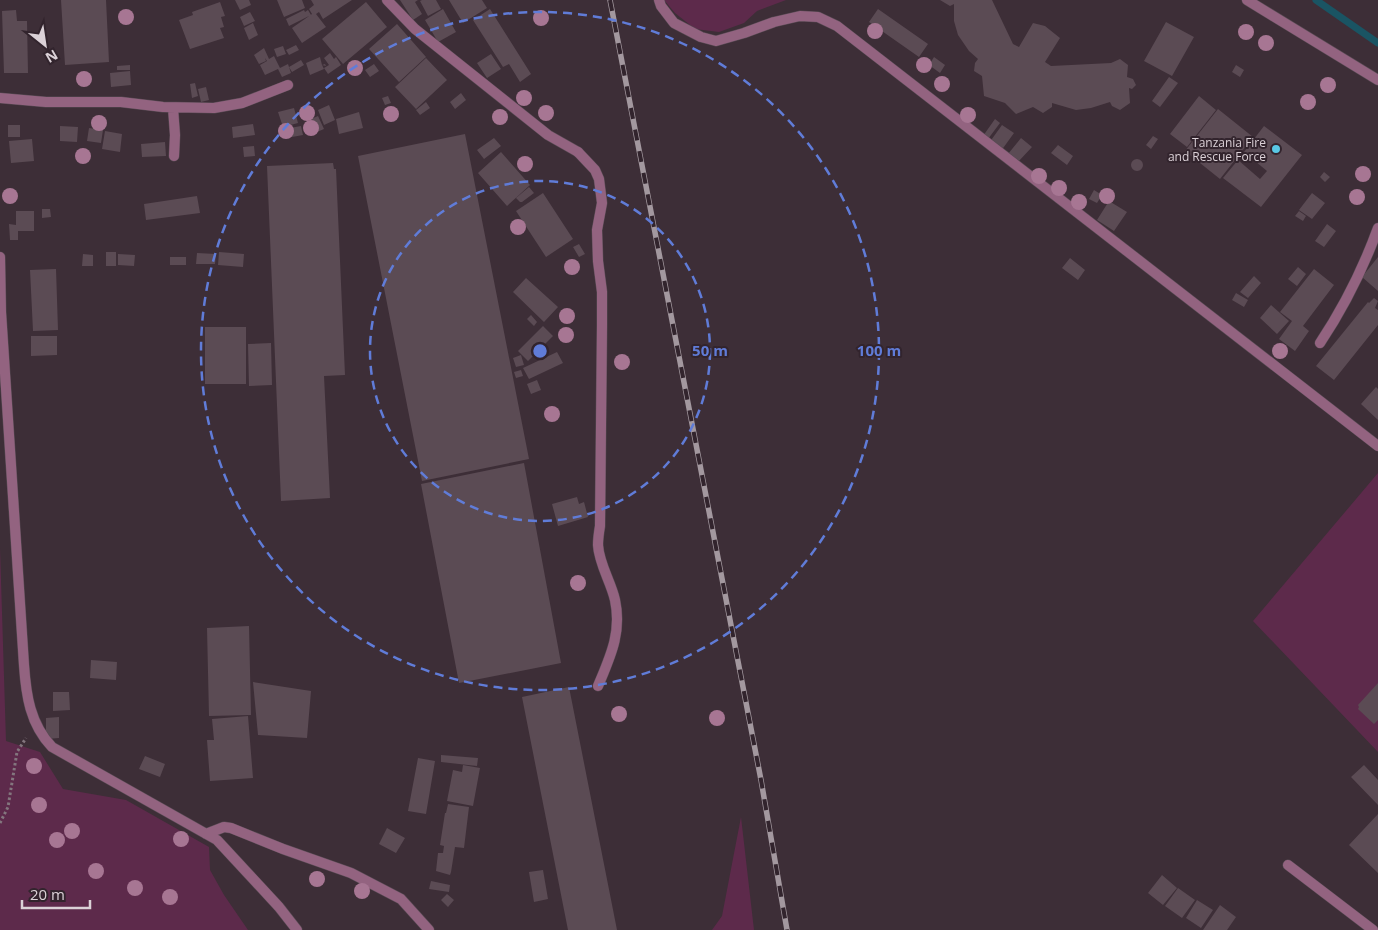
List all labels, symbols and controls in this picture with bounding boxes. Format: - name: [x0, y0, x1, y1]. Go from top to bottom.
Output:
- north arrow: [20, 20, 70, 70]
- text: N: [42, 46, 61, 68]
- place label: Tanzania Fire and Rescue Force: [1168, 134, 1266, 165]
- marker: Tanzania Fire and Rescue Force: [1270, 143, 1282, 155]
- text: 50 m: [692, 340, 728, 360]
- text: 100 m: [857, 340, 901, 360]
- centre of rings: [531, 342, 549, 360]
- scale bar: [22, 878, 90, 910]
- text: 20 m: [30, 884, 65, 904]

